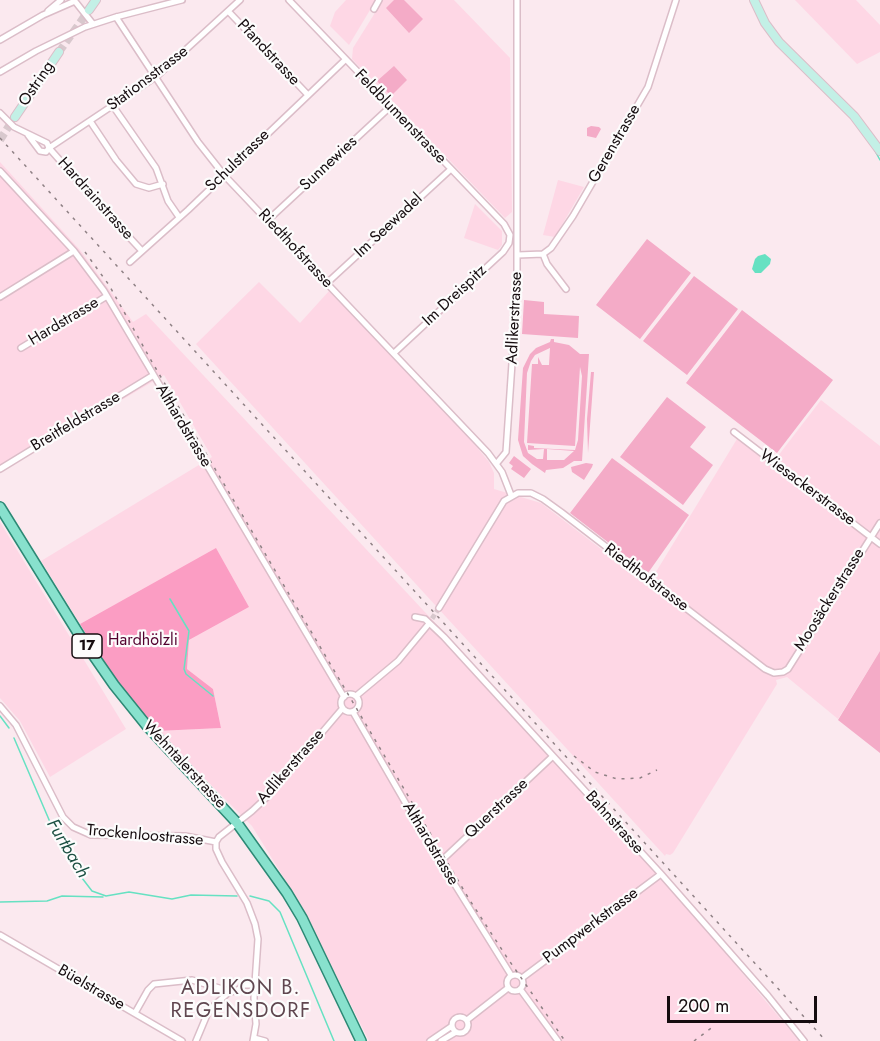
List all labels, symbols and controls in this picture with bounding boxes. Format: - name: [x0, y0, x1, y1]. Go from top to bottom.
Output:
- street label: Pfandstrasse: [233, 16, 303, 90]
- street label: Stationsstrasse: [104, 42, 192, 116]
- street label: Ostring: [15, 58, 59, 110]
- street label: Feldblumenstrasse: [350, 66, 450, 168]
- street label: Gerenstrasse: [585, 101, 645, 187]
- street label: Schulstrasse: [202, 126, 274, 196]
- street label: Sunnewies: [296, 133, 362, 195]
- street label: Hardrainstrasse: [53, 154, 137, 244]
- street label: Im Seewadel: [351, 190, 427, 262]
- street label: Riedthofstrasse: [254, 206, 336, 292]
- street label: Im Dreispitz: [419, 261, 491, 331]
- street label: Adlikerstrasse: [503, 271, 527, 365]
- street label: Hardstrasse: [25, 294, 103, 350]
- street label: Althardstrasse: [151, 381, 215, 471]
- street label: Breitfeldstrasse: [28, 388, 124, 456]
- street label: Wiesackerstrasse: [755, 446, 859, 530]
- street label: Riedthofstrasse: [600, 540, 692, 616]
- street label: Moosäckerstrasse: [791, 545, 869, 655]
- park label: Hardhölzli: [108, 631, 178, 651]
- road number: 17: [72, 634, 102, 658]
- street label: Wehntalerstrasse: [138, 717, 230, 813]
- street label: Adlikerstrasse: [253, 726, 329, 808]
- street label: Querstrasse: [461, 775, 533, 843]
- street label: Bahnstrasse: [581, 788, 647, 858]
- street label: Althardstrasse: [398, 799, 462, 889]
- water label: Furtbach: [41, 816, 93, 882]
- street label: Trockenloostrasse: [86, 821, 204, 851]
- street label: Pumpwerkstrasse: [540, 884, 642, 968]
- street label: Büelstrasse: [54, 961, 128, 1015]
- district label: ADLIKON B. REGENSDORF: [171, 977, 311, 1024]
- scale bar: [670, 984, 820, 1022]
- text: 200 m: [678, 993, 729, 1019]

